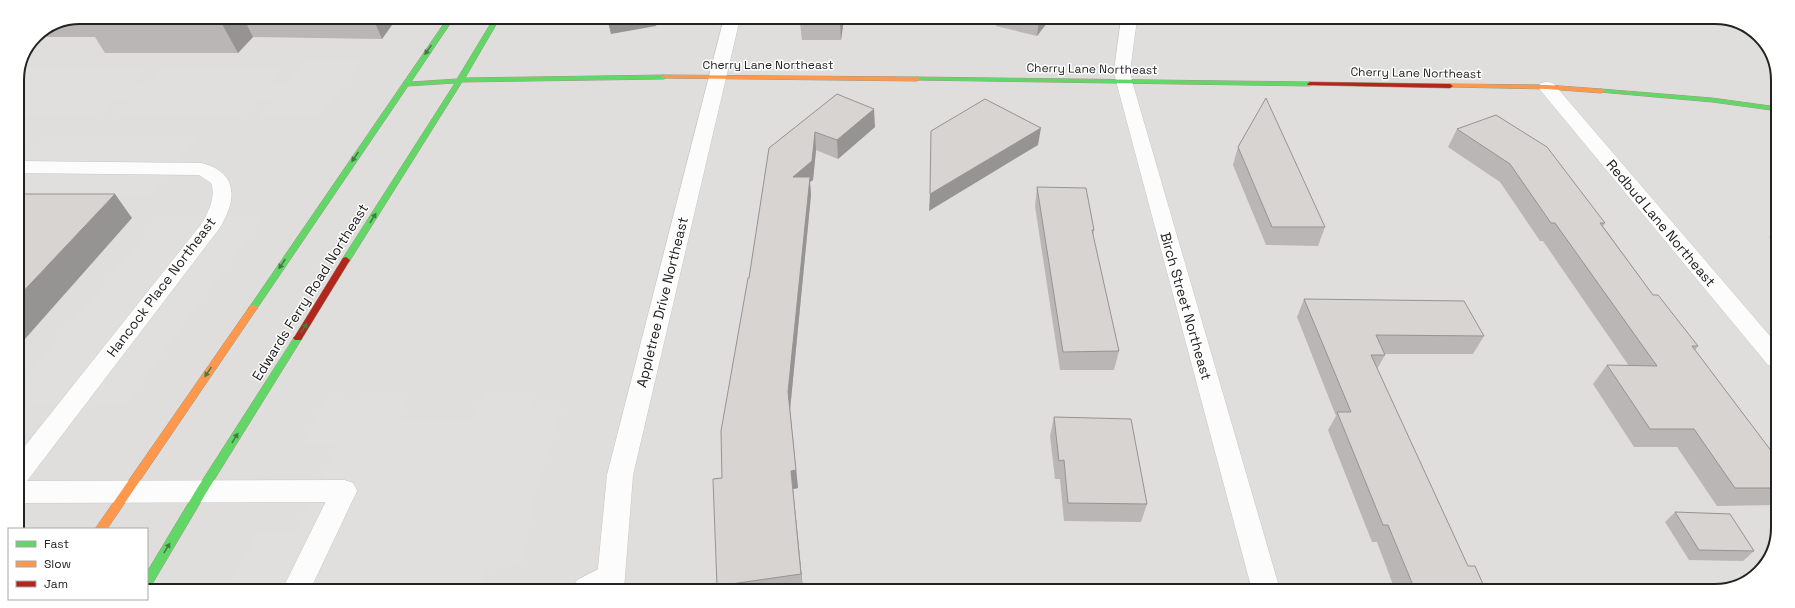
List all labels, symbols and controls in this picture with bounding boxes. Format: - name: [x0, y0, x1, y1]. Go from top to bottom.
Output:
- one-way arrow: [424, 45, 432, 55]
- street label: Cherry Lane Northeast: [702, 57, 834, 73]
- street label: Cherry Lane Northeast: [1026, 60, 1158, 78]
- street label: Cherry Lane Northeast: [1350, 64, 1482, 82]
- one-way arrow: [351, 152, 359, 162]
- street label: Redbud Lane Northeast: [1602, 156, 1720, 290]
- street label: Edwards Ferry Road Northeast: [248, 200, 372, 384]
- one-way arrow: [370, 212, 377, 223]
- street label: Hancock Place Northeast: [103, 213, 219, 361]
- street label: Appletree Drive Northeast: [632, 215, 692, 389]
- street label: Birch Street Northeast: [1156, 230, 1216, 382]
- one-way arrow: [278, 259, 286, 270]
- one-way arrow: [301, 322, 308, 334]
- one-way arrow: [204, 366, 212, 377]
- one-way arrow: [231, 433, 239, 443]
- legend: [8, 528, 148, 600]
- text: Fast: [44, 536, 69, 552]
- one-way arrow: [163, 543, 171, 553]
- text: Slow: [44, 556, 71, 572]
- text: Jam: [44, 576, 68, 592]

